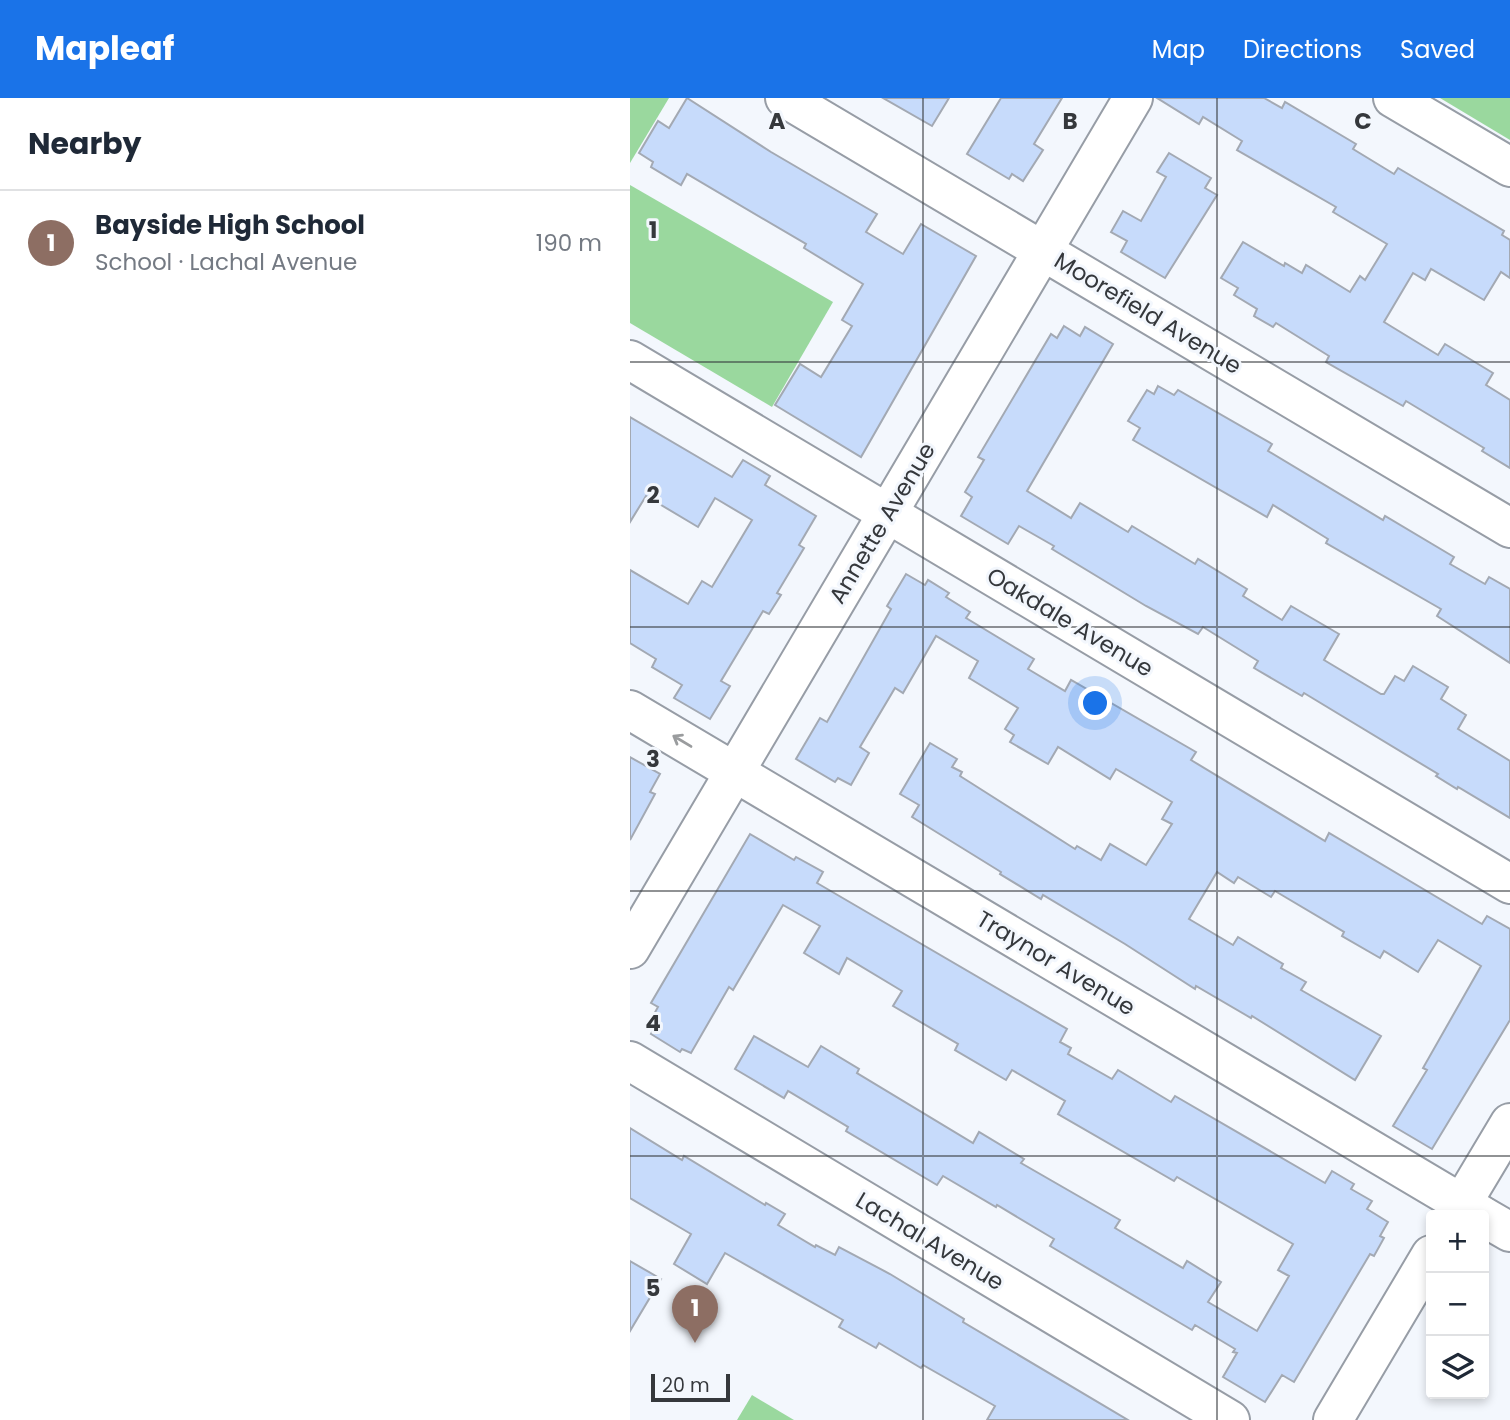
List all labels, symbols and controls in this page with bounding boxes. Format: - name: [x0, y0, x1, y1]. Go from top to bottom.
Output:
- text: Mapleaf: [35, 25, 174, 72]
- text: Map: [1152, 33, 1205, 66]
- text: Directions: [1243, 33, 1362, 66]
- text: Saved: [1400, 33, 1475, 66]
- text: A: [769, 105, 786, 137]
- text: B: [1062, 105, 1078, 137]
- text: C: [1354, 105, 1372, 137]
- text: Nearby: [28, 122, 142, 165]
- text: Bayside High School: [95, 207, 365, 243]
- text: 1: [649, 214, 657, 246]
- text: 1: [47, 227, 55, 259]
- text: 190 m: [536, 227, 602, 259]
- street label: Moorefield Avenue: [1048, 244, 1248, 382]
- text: School · Lachal Avenue: [95, 246, 357, 278]
- street label: Annette Avenue: [821, 436, 943, 610]
- text: 2: [646, 479, 660, 511]
- street label: Oakdale Avenue: [981, 560, 1159, 684]
- your location: [1078, 686, 1112, 720]
- one-way arrow: [673, 734, 693, 748]
- text: 3: [646, 743, 660, 775]
- street label: Traynor Avenue: [971, 903, 1141, 1023]
- text: 4: [645, 1007, 661, 1039]
- street label: Lachal Avenue: [850, 1184, 1010, 1298]
- map controls: [1426, 1210, 1489, 1399]
- button: +: [1426, 1210, 1489, 1273]
- text: 5: [646, 1272, 660, 1304]
- button: −: [1426, 1273, 1489, 1336]
- pin: 1: [672, 1285, 718, 1343]
- button: layers: [1426, 1336, 1489, 1399]
- scale bar: [651, 1371, 730, 1403]
- text: 20 m: [662, 1372, 710, 1399]

